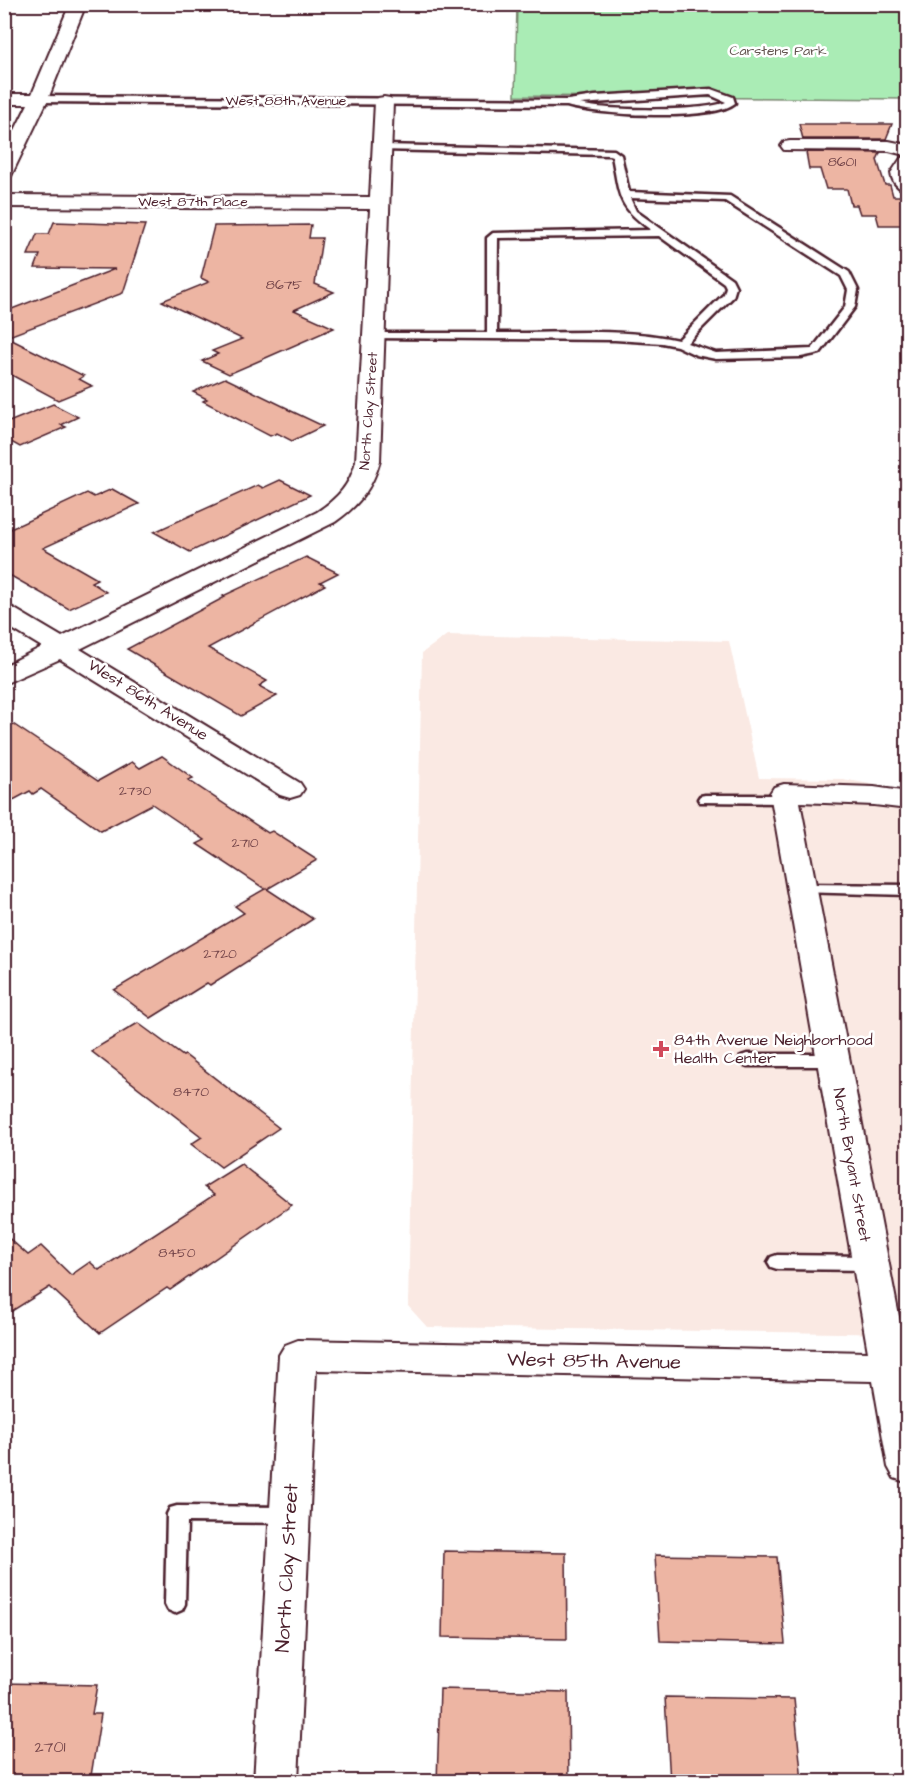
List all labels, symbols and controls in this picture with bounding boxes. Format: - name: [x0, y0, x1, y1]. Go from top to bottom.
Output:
- park label: Carstens Park: [729, 41, 827, 61]
- street label: West 88th Avenue: [226, 91, 347, 111]
- house number: 8601: [828, 152, 856, 172]
- street label: West 87th Place: [138, 192, 248, 212]
- house number: 8675: [266, 275, 302, 295]
- street label: North Clay Street: [355, 351, 383, 471]
- street label: West 86th Avenue: [84, 654, 213, 746]
- house number: 2730: [119, 781, 151, 801]
- house number: 2710: [231, 833, 259, 853]
- house number: 2720: [203, 944, 237, 964]
- place label: 84th Avenue Neighborhood Health Center: [674, 1029, 873, 1069]
- marker: 84th Avenue Neighborhood Health Center: [652, 1040, 670, 1058]
- house number: 8470: [173, 1082, 209, 1102]
- street label: North Bryant Street: [827, 1086, 876, 1244]
- house number: 8450: [158, 1243, 196, 1263]
- street label: West 85th Avenue: [507, 1345, 681, 1377]
- street label: North Clay Street: [269, 1483, 306, 1653]
- house number: 2701: [34, 1736, 66, 1758]

